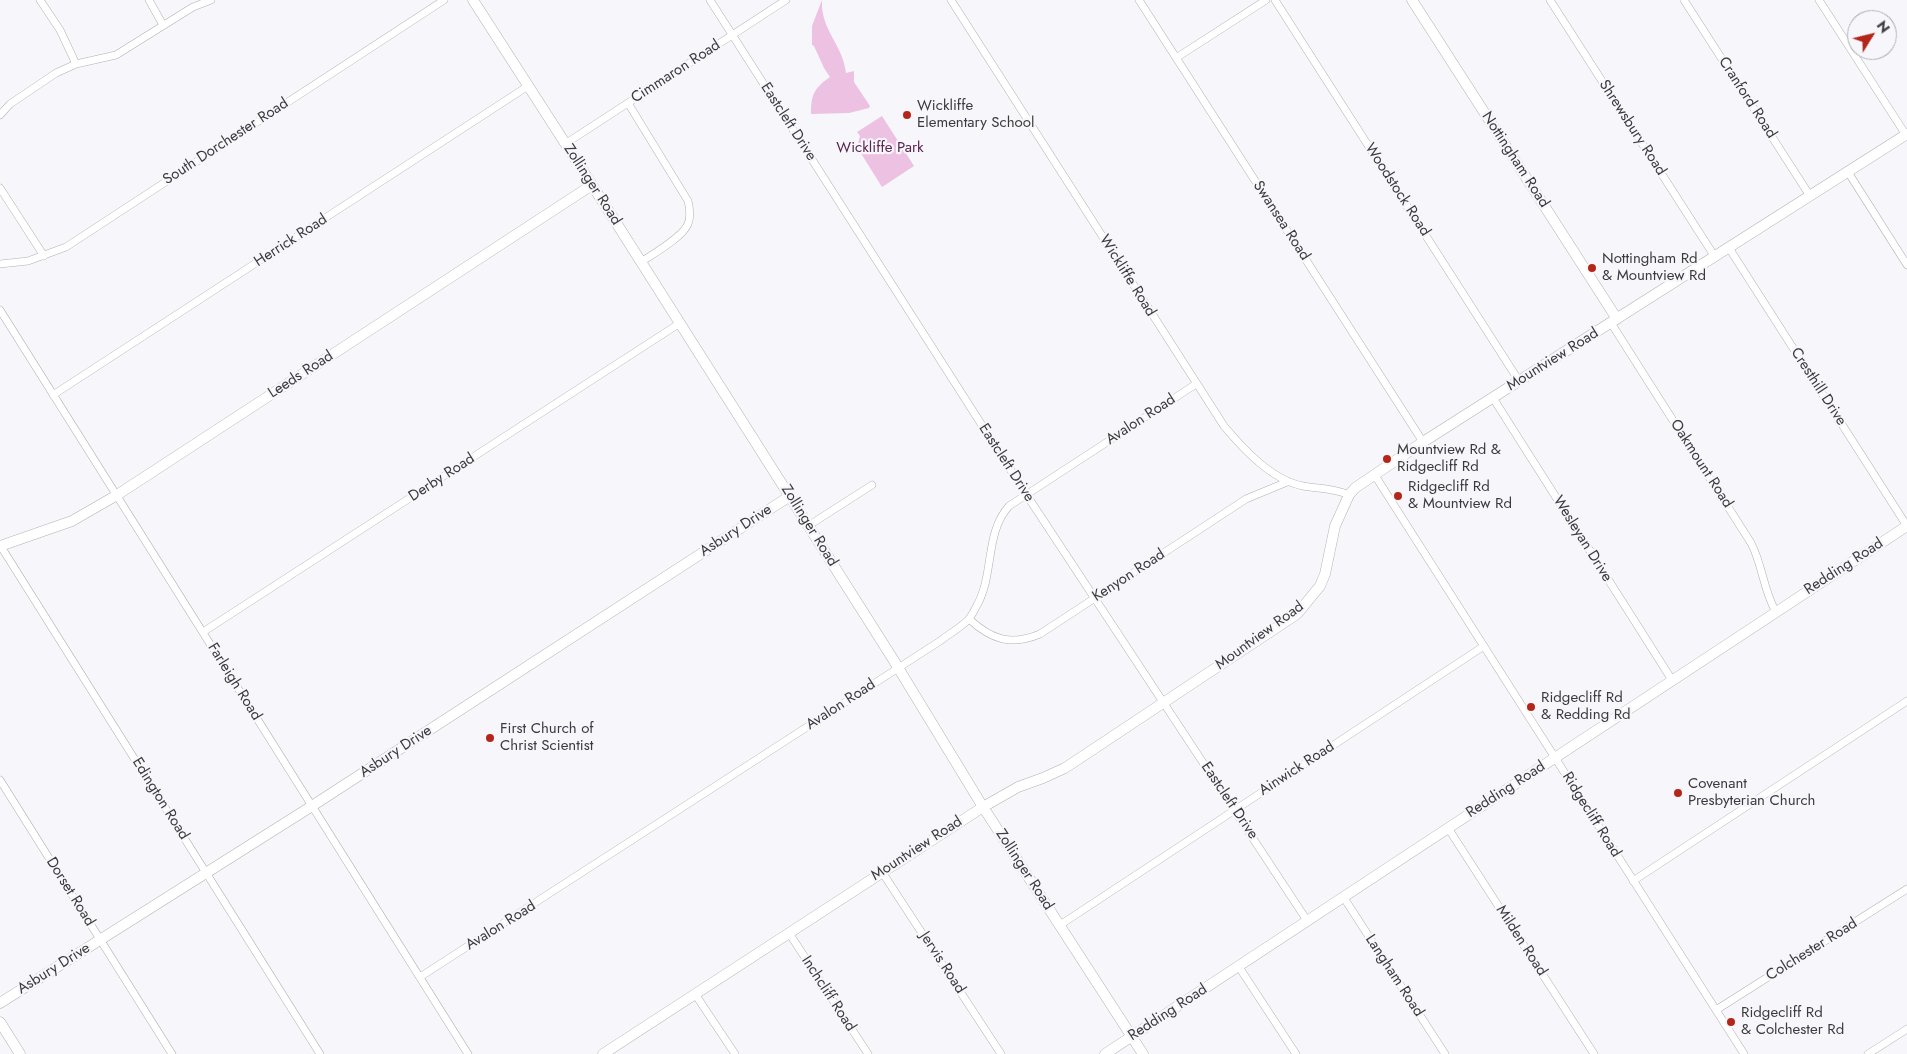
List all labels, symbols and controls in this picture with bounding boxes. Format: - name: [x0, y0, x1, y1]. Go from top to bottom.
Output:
- north arrow: [1847, 10, 1897, 60]
- text: N: [1872, 16, 1895, 37]
- street label: Cimmaron Road: [628, 37, 724, 107]
- street label: Cranford Road: [1714, 54, 1780, 142]
- street label: Shrewsbury Road: [1594, 77, 1670, 179]
- street label: Eastcleft Drive: [756, 80, 820, 164]
- street label: South Dorchester Road: [160, 95, 292, 189]
- place label: Wickliffe Elementary School: [917, 97, 1034, 132]
- marker: Wickliffe Elementary School: [901, 109, 913, 121]
- street label: Nottingham Road: [1477, 109, 1553, 211]
- park label: Wickliffe Park: [836, 139, 924, 157]
- street label: Woodstock Road: [1360, 140, 1434, 240]
- street label: Zollinger Road: [559, 141, 625, 229]
- street label: Swansea Road: [1249, 178, 1313, 264]
- street label: Herrick Road: [251, 211, 331, 271]
- street label: Wickliffe Road: [1095, 232, 1159, 320]
- place label: Nottingham Rd & Mountview Rd: [1602, 250, 1706, 285]
- marker: Nottingham Rd & Mountview Rd: [1586, 262, 1598, 274]
- street label: Mountview Road: [1504, 325, 1602, 395]
- street label: Cresthill Drive: [1786, 345, 1850, 429]
- street label: Leeds Road: [265, 347, 337, 403]
- street label: Avalon Road: [1103, 391, 1179, 449]
- street label: Oakmount Road: [1666, 416, 1736, 512]
- street label: Eastcleft Drive: [974, 421, 1038, 505]
- place label: Mountview Rd & Ridgecliff Rd: [1397, 441, 1501, 476]
- street label: Derby Road: [406, 450, 478, 506]
- marker: Mountview Rd & Ridgecliff Rd: [1381, 453, 1393, 465]
- place label: Ridgecliff Rd & Mountview Rd: [1408, 478, 1512, 513]
- street label: Zollinger Road: [777, 482, 841, 570]
- marker: Ridgecliff Rd & Mountview Rd: [1392, 490, 1404, 502]
- street label: Wesleyan Drive: [1548, 493, 1616, 585]
- street label: Asbury Drive: [697, 501, 775, 561]
- street label: Redding Road: [1801, 535, 1887, 599]
- street label: Kenyon Road: [1089, 546, 1169, 606]
- street label: Mountview Road: [1212, 598, 1308, 674]
- street label: Farleigh Road: [203, 640, 265, 724]
- street label: Avalon Road: [803, 676, 879, 734]
- place label: Ridgecliff Rd & Redding Rd: [1541, 689, 1631, 724]
- marker: Ridgecliff Rd & Redding Rd: [1525, 701, 1537, 713]
- place label: First Church of Christ Scientist: [500, 720, 594, 755]
- street label: Asbury Drive: [357, 722, 435, 782]
- marker: First Church of Christ Scientist: [484, 732, 496, 744]
- street label: Ainwick Road: [1256, 738, 1338, 800]
- street label: Edington Road: [128, 755, 192, 843]
- street label: Redding Road: [1463, 758, 1549, 822]
- street label: Eastcleft Drive: [1197, 759, 1261, 843]
- street label: Ridgecliff Road: [1558, 769, 1624, 861]
- place label: Covenant Presbyterian Church: [1688, 775, 1815, 810]
- marker: Covenant Presbyterian Church: [1672, 787, 1684, 799]
- street label: Mountview Road: [868, 813, 966, 885]
- street label: Zollinger Road: [991, 826, 1057, 914]
- street label: Dorset Road: [42, 854, 98, 930]
- street label: Avalon Road: [463, 897, 539, 955]
- street label: Milden Road: [1492, 902, 1550, 980]
- street label: Colchester Road: [1763, 915, 1861, 985]
- street label: Jervis Road: [915, 929, 969, 997]
- street label: Langham Road: [1361, 932, 1427, 1020]
- street label: Asbury Drive: [14, 940, 94, 998]
- street label: Inchcliff Road: [797, 953, 859, 1035]
- street label: Redding Road: [1125, 981, 1211, 1045]
- place label: Ridgecliff Rd & Colchester Rd: [1741, 1004, 1844, 1039]
- marker: Ridgecliff Rd & Colchester Rd: [1725, 1016, 1737, 1028]

